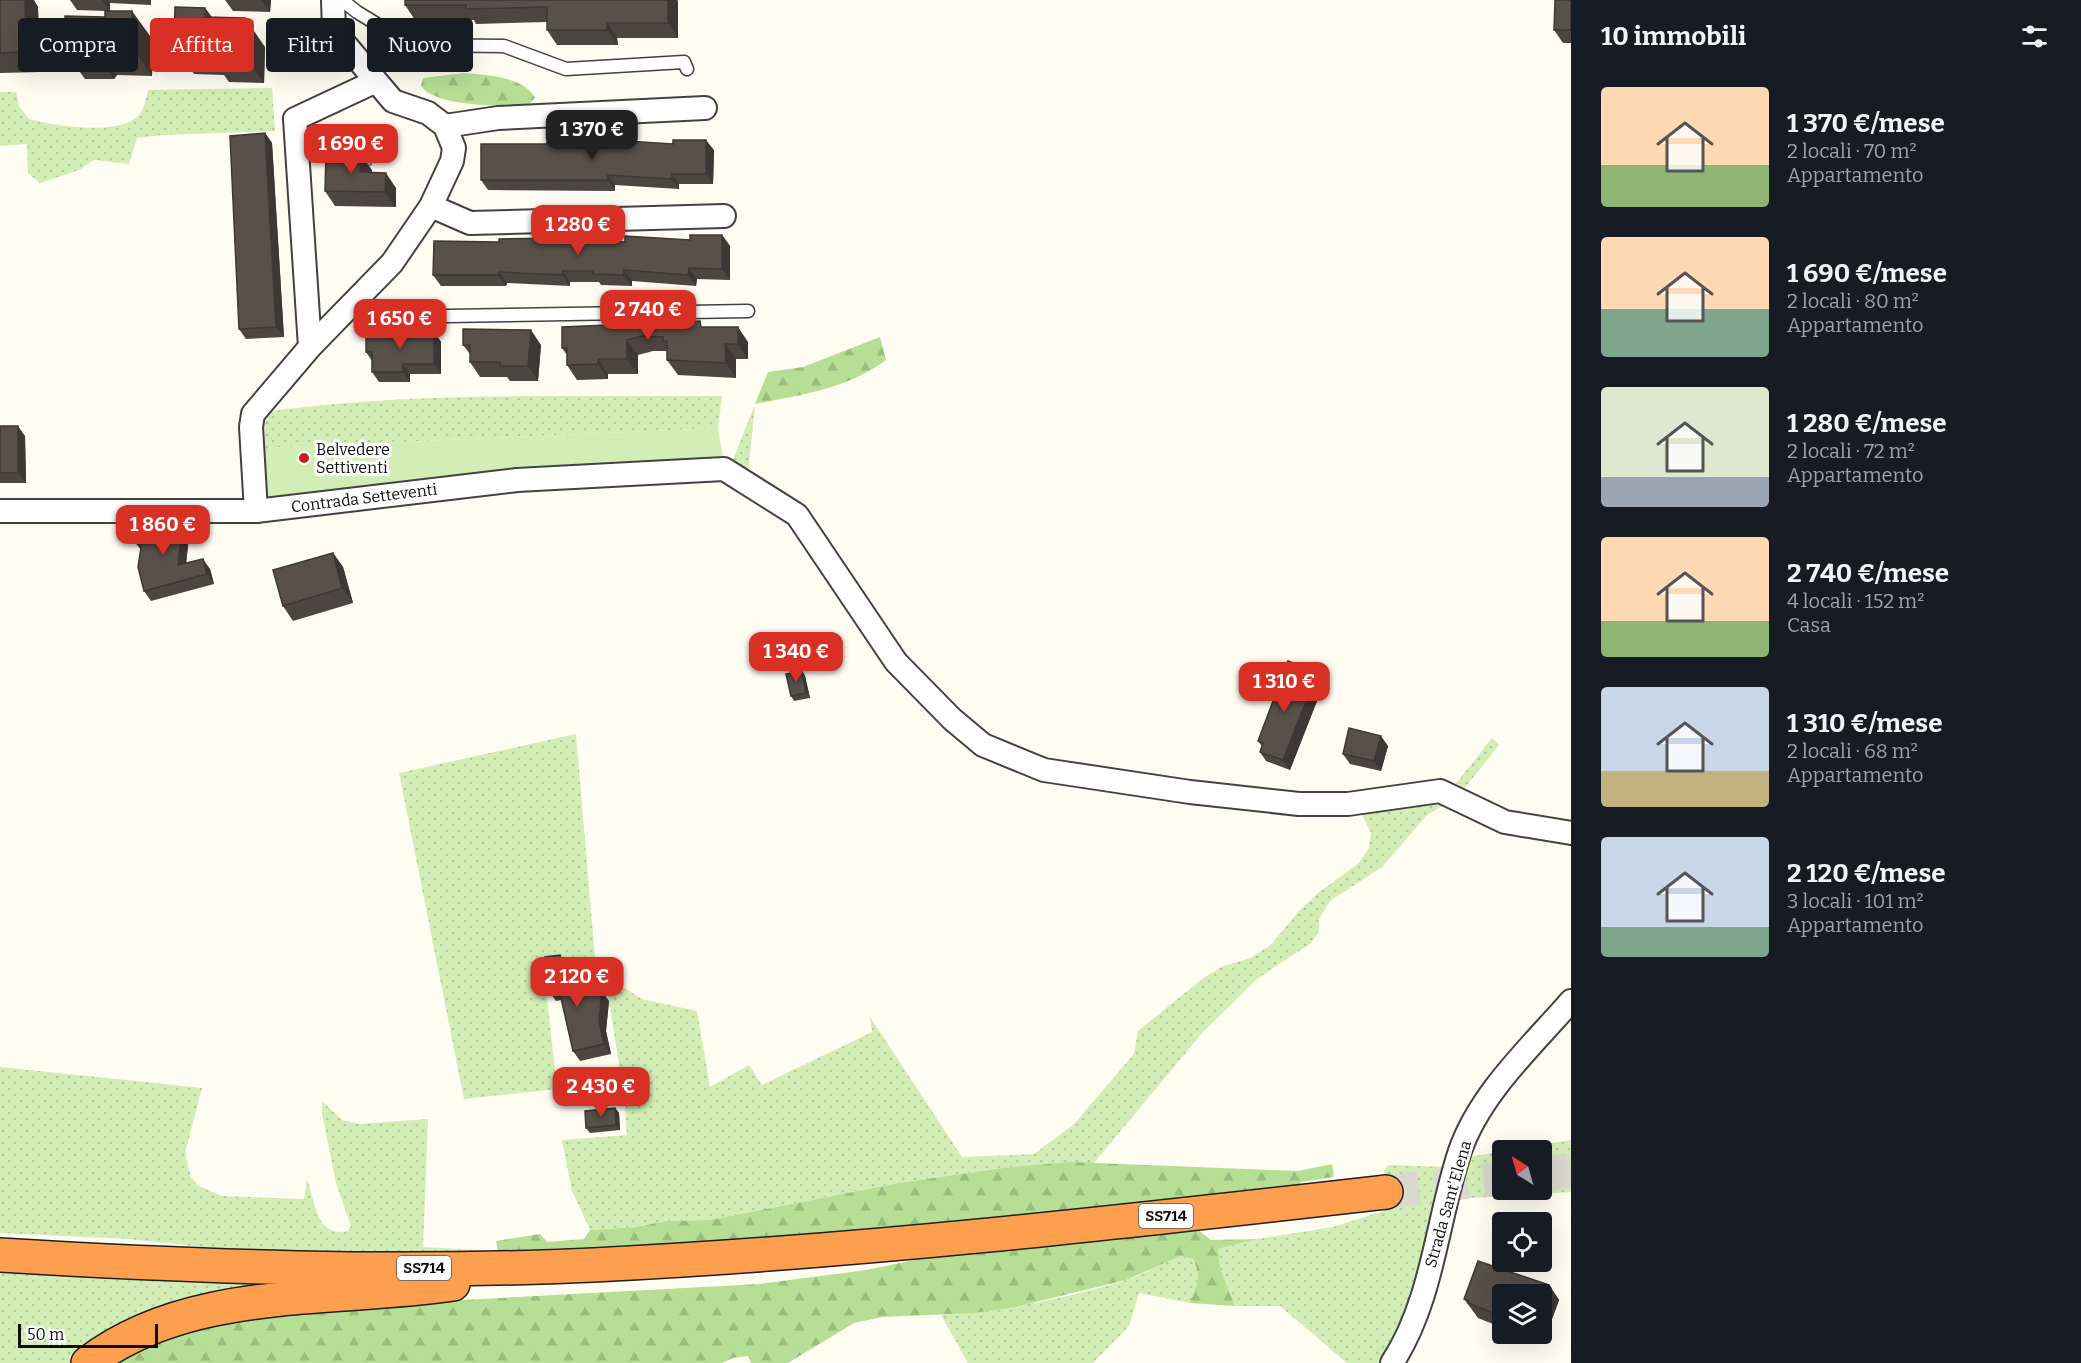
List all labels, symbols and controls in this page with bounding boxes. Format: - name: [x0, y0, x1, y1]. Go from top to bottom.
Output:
- chip: Compra: [18, 18, 138, 72]
- chip: Affitta: [150, 18, 254, 72]
- chip: Filtri: [266, 18, 355, 72]
- chip: Nuovo: [367, 18, 473, 72]
- icon: filters: [2018, 20, 2051, 53]
- text: 10 immobili: [1601, 21, 1746, 52]
- text: 1 370 €/mese: [1787, 108, 1945, 139]
- pin: 1 370 €: [537, 110, 647, 161]
- icon: home: [1649, 111, 1721, 183]
- text: 1 370 €: [560, 117, 624, 141]
- pin: 1 690 €: [296, 124, 406, 175]
- text: 1 690 €: [318, 131, 384, 155]
- text: 2 locali · 70 m²: [1787, 139, 1917, 163]
- text: Appartamento: [1787, 163, 1924, 187]
- pin: 1 280 €: [523, 205, 633, 256]
- text: 1 280 €: [545, 212, 611, 236]
- text: 1 690 €/mese: [1787, 258, 1947, 289]
- icon: home: [1649, 261, 1721, 333]
- text: 2 locali · 80 m²: [1787, 289, 1919, 313]
- pin: 2 740 €: [593, 290, 703, 341]
- text: 2 740 €: [614, 297, 682, 321]
- pin: 1 650 €: [345, 299, 455, 350]
- text: 1 650 €: [368, 306, 432, 330]
- text: Appartamento: [1787, 313, 1924, 337]
- text: 1 280 €/mese: [1787, 408, 1947, 439]
- icon: home: [1649, 411, 1721, 483]
- text: 2 locali · 72 m²: [1787, 439, 1915, 463]
- place label: Belvedere Settiventi: [316, 440, 390, 477]
- marker: Belvedere Settiventi: [297, 451, 311, 465]
- text: Appartamento: [1787, 463, 1924, 487]
- street label: Contrada Setteventi: [290, 480, 438, 516]
- pin: 1 860 €: [108, 505, 218, 556]
- text: 1 860 €: [130, 512, 196, 536]
- text: 2 740 €/mese: [1787, 558, 1949, 589]
- icon: home: [1649, 561, 1721, 633]
- text: 4 locali · 152 m²: [1787, 589, 1924, 613]
- text: Casa: [1787, 613, 1831, 637]
- pin: 1 340 €: [741, 632, 851, 683]
- text: 1 340 €: [763, 639, 829, 663]
- pin: 1 310 €: [1229, 662, 1339, 713]
- text: 1 310 €: [1253, 669, 1315, 693]
- text: 1 310 €/mese: [1787, 708, 1942, 739]
- icon: home: [1649, 711, 1721, 783]
- text: 2 locali · 68 m²: [1787, 739, 1918, 763]
- text: Appartamento: [1787, 763, 1924, 787]
- text: 2 120 €/mese: [1787, 858, 1945, 889]
- icon: home: [1649, 861, 1721, 933]
- text: 3 locali · 101 m²: [1787, 889, 1924, 913]
- text: Appartamento: [1787, 913, 1924, 937]
- pin: 2 120 €: [522, 957, 632, 1008]
- text: 2 120 €: [545, 964, 609, 988]
- pin: 2 430 €: [546, 1067, 656, 1118]
- text: 2 430 €: [567, 1074, 635, 1098]
- street label: Strada Sant'Elena: [1421, 1138, 1475, 1270]
- north arrow: [1492, 1140, 1552, 1200]
- map controls: [1492, 1140, 1552, 1344]
- road number: SS714: [1139, 1204, 1193, 1228]
- button: locate: [1492, 1212, 1552, 1272]
- road number: SS714: [397, 1256, 451, 1280]
- button: layers: [1492, 1284, 1552, 1344]
- scale bar: [18, 1321, 158, 1348]
- text: 50 m: [27, 1325, 64, 1344]

